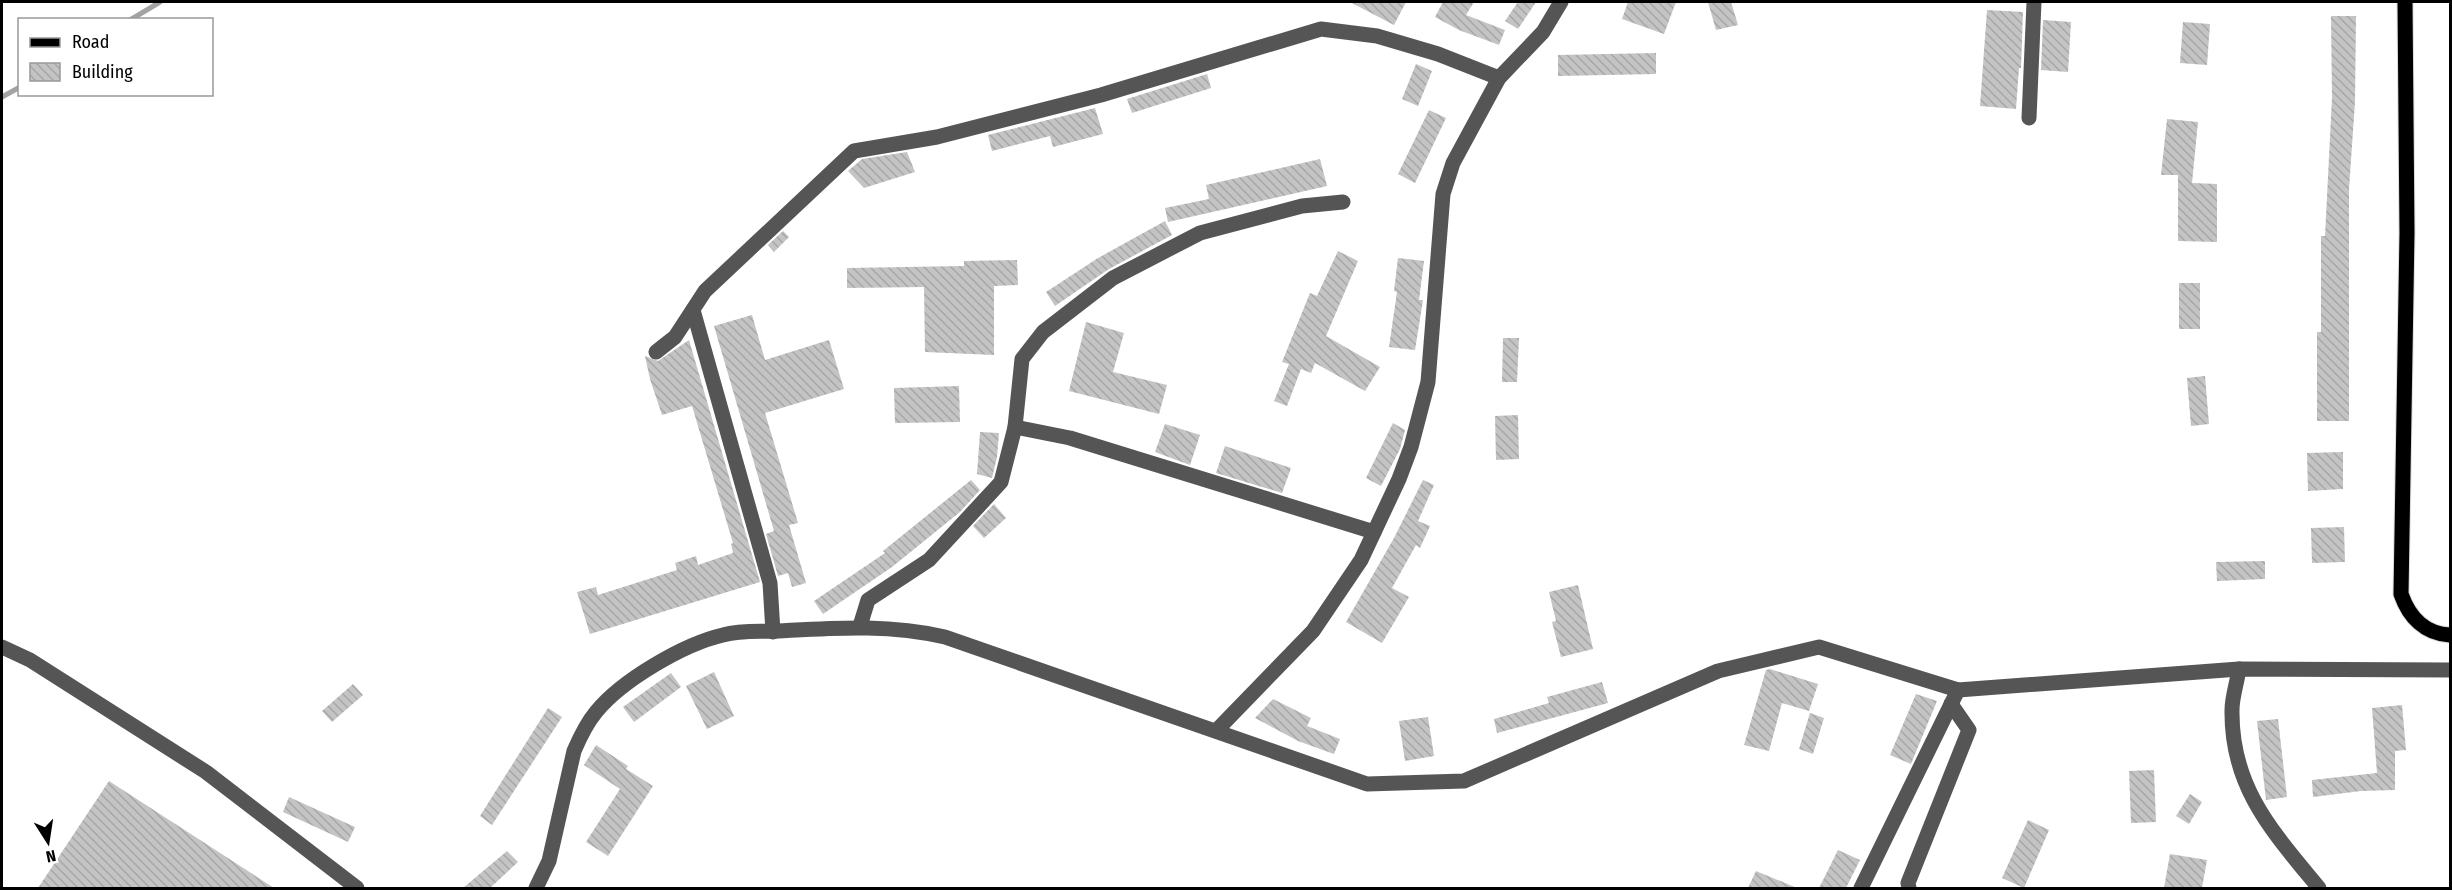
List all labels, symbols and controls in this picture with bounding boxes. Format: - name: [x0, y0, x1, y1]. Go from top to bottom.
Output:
- legend: [18, 18, 213, 96]
- text: Road: [72, 31, 109, 53]
- text: Building: [72, 61, 133, 83]
- north arrow: [18, 812, 78, 872]
- text: N: [44, 846, 58, 866]

